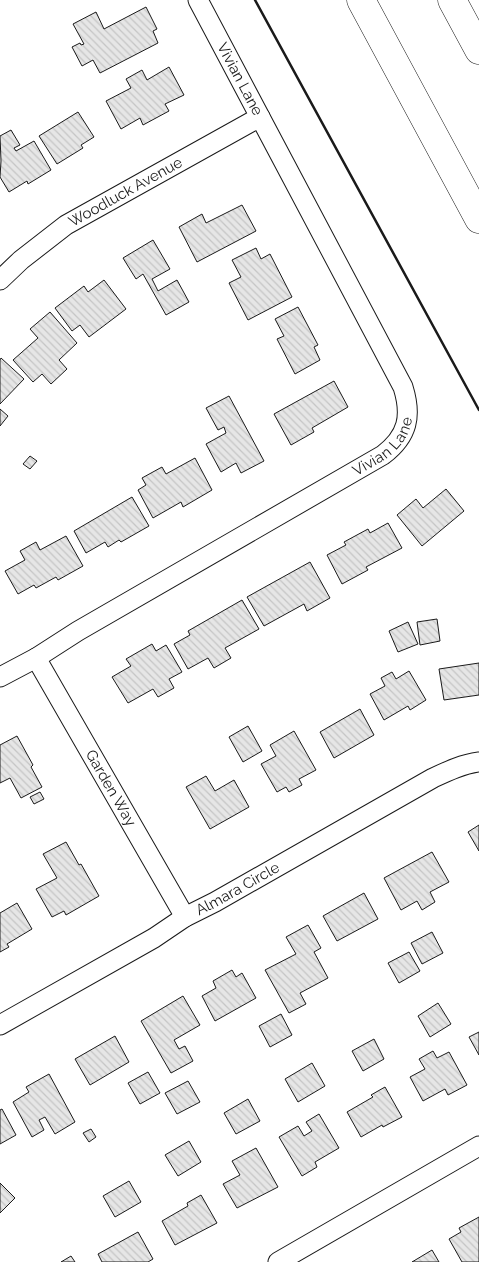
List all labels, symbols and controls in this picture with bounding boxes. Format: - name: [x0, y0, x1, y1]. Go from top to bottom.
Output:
- street label: Vivian Lane: [213, 39, 267, 119]
- street label: Woodluck Avenue: [65, 153, 186, 231]
- street label: Vivian Lane: [349, 415, 416, 480]
- street label: Garden Way: [82, 747, 140, 829]
- street label: Almara Circle: [193, 858, 283, 919]

